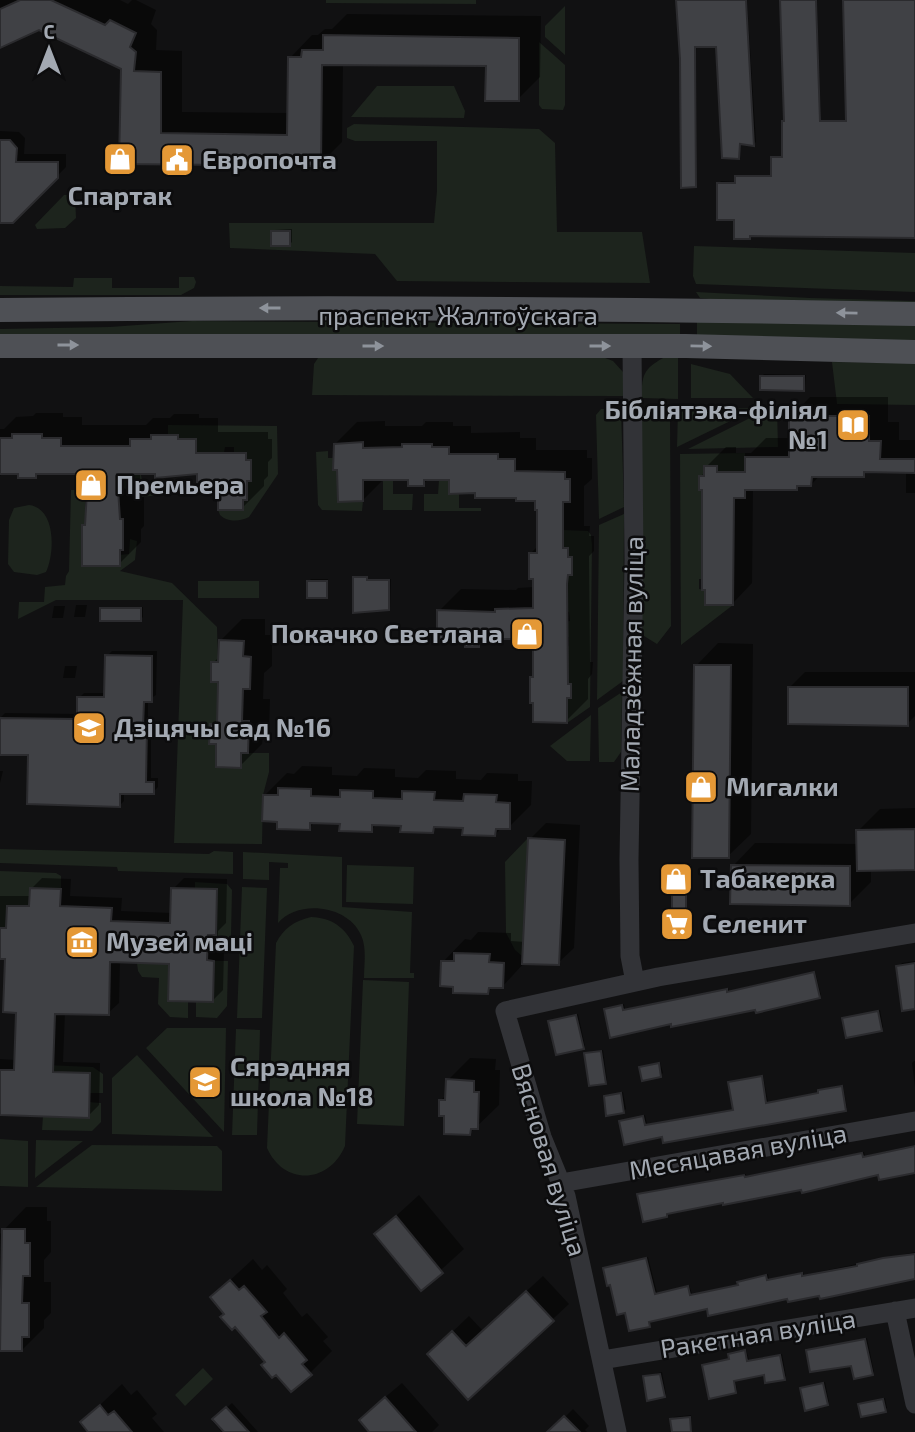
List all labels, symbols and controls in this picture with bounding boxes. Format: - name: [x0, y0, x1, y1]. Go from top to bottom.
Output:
- north arrow: [14, 14, 84, 84]
- text: С: [43, 20, 55, 43]
- shop icon: Спартак: [101, 140, 139, 178]
- public building icon: Европочта: [158, 141, 196, 179]
- place label: Европочта: [202, 143, 337, 174]
- place label: Спартак: [68, 179, 172, 210]
- street label: праспект Жалтоўскага: [318, 299, 598, 331]
- one-way arrow: [259, 302, 281, 314]
- one-way arrow: [836, 307, 858, 318]
- one-way arrow: [57, 340, 79, 351]
- one-way arrow: [362, 340, 384, 352]
- one-way arrow: [590, 340, 612, 352]
- one-way arrow: [690, 341, 712, 352]
- place label: Бібліятэка-філіял №1: [605, 393, 828, 454]
- library icon: Бібліятэка-філіял №1: [834, 406, 872, 444]
- shop icon: Премьера: [72, 466, 110, 504]
- place label: Премьера: [116, 468, 244, 499]
- street label: Маладзёжная вуліца: [613, 536, 649, 792]
- shop icon: Покачко Светлана: [508, 615, 546, 653]
- place label: Покачко Светлана: [271, 617, 503, 648]
- school or university icon: Дзіцячы сад №16: [70, 709, 108, 747]
- place label: Дзіцячы сад №16: [114, 711, 331, 742]
- shop icon: Мигалки: [682, 768, 720, 806]
- place label: Мигалки: [726, 770, 839, 801]
- shop icon: Табакерка: [657, 860, 695, 898]
- place label: Табакерка: [700, 862, 835, 893]
- supermarket icon: Селенит: [658, 905, 696, 943]
- place label: Селенит: [702, 907, 807, 938]
- museum icon: Музей маці: [63, 923, 101, 961]
- place label: Музей маці: [106, 925, 253, 956]
- place label: Сярэдняя школа №18: [230, 1050, 374, 1111]
- street label: Вясновая вуліца: [505, 1059, 594, 1260]
- school or university icon: Сярэдняя школа №18: [186, 1063, 224, 1101]
- street label: Месяцавая вуліца: [627, 1116, 849, 1186]
- street label: Ракетная вуліца: [658, 1302, 858, 1364]

